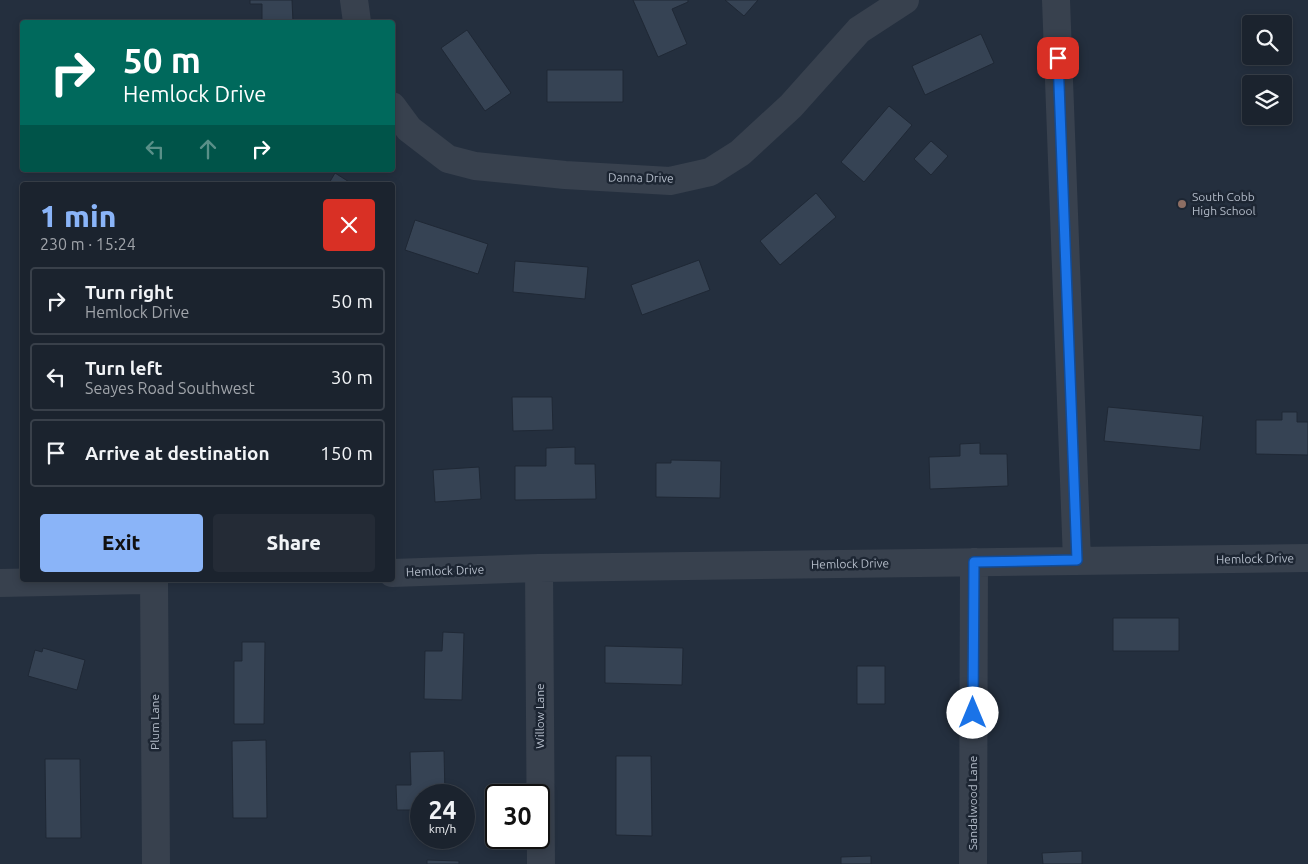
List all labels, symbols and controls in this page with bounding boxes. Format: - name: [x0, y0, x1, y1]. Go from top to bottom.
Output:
- map controls: [1242, 15, 1292, 125]
- button: search: [1242, 15, 1292, 65]
- pin: [1037, 37, 1079, 79]
- icon: right: [40, 40, 105, 105]
- text: 50 m: [123, 40, 201, 80]
- icon: arrive: [1044, 44, 1072, 72]
- button: layers: [1242, 75, 1292, 125]
- text: Hemlock Drive: [123, 81, 267, 106]
- icon: left: [141, 135, 169, 163]
- icon: ahead: [194, 135, 222, 163]
- icon: right: [247, 135, 275, 163]
- street label: Danna Drive: [608, 170, 674, 185]
- place label: South Cobb High School: [1192, 190, 1256, 217]
- marker: South Cobb High School: [1176, 198, 1188, 210]
- text: 1 min: [40, 199, 116, 233]
- button: close: [323, 199, 375, 251]
- text: 230 m · 15:24: [40, 235, 136, 253]
- text: Turn right: [85, 281, 173, 303]
- icon: right: [42, 287, 70, 315]
- text: 50 m: [331, 290, 373, 312]
- text: Hemlock Drive: [85, 303, 189, 321]
- text: Turn left: [85, 357, 163, 379]
- icon: left: [42, 363, 70, 391]
- text: 30 m: [331, 366, 373, 388]
- text: Seayes Road Southwest: [85, 379, 255, 397]
- icon: arrive: [42, 439, 70, 467]
- text: Arrive at destination: [85, 442, 270, 464]
- text: 150 m: [320, 442, 373, 464]
- button: Exit: [40, 514, 203, 572]
- button: Share: [213, 514, 375, 572]
- street label: Hemlock Drive: [1216, 551, 1294, 566]
- street label: Hemlock Drive: [811, 556, 889, 571]
- street label: Hemlock Drive: [406, 563, 484, 578]
- street label: Willow Lane: [533, 683, 546, 749]
- position arrow: [946, 686, 998, 738]
- street label: Plum Lane: [148, 694, 161, 750]
- street label: Sandalwood Lane: [966, 756, 979, 850]
- speed limit sign: 30: [485, 784, 550, 849]
- text: 24: [428, 796, 457, 824]
- text: km/h: [429, 822, 456, 835]

